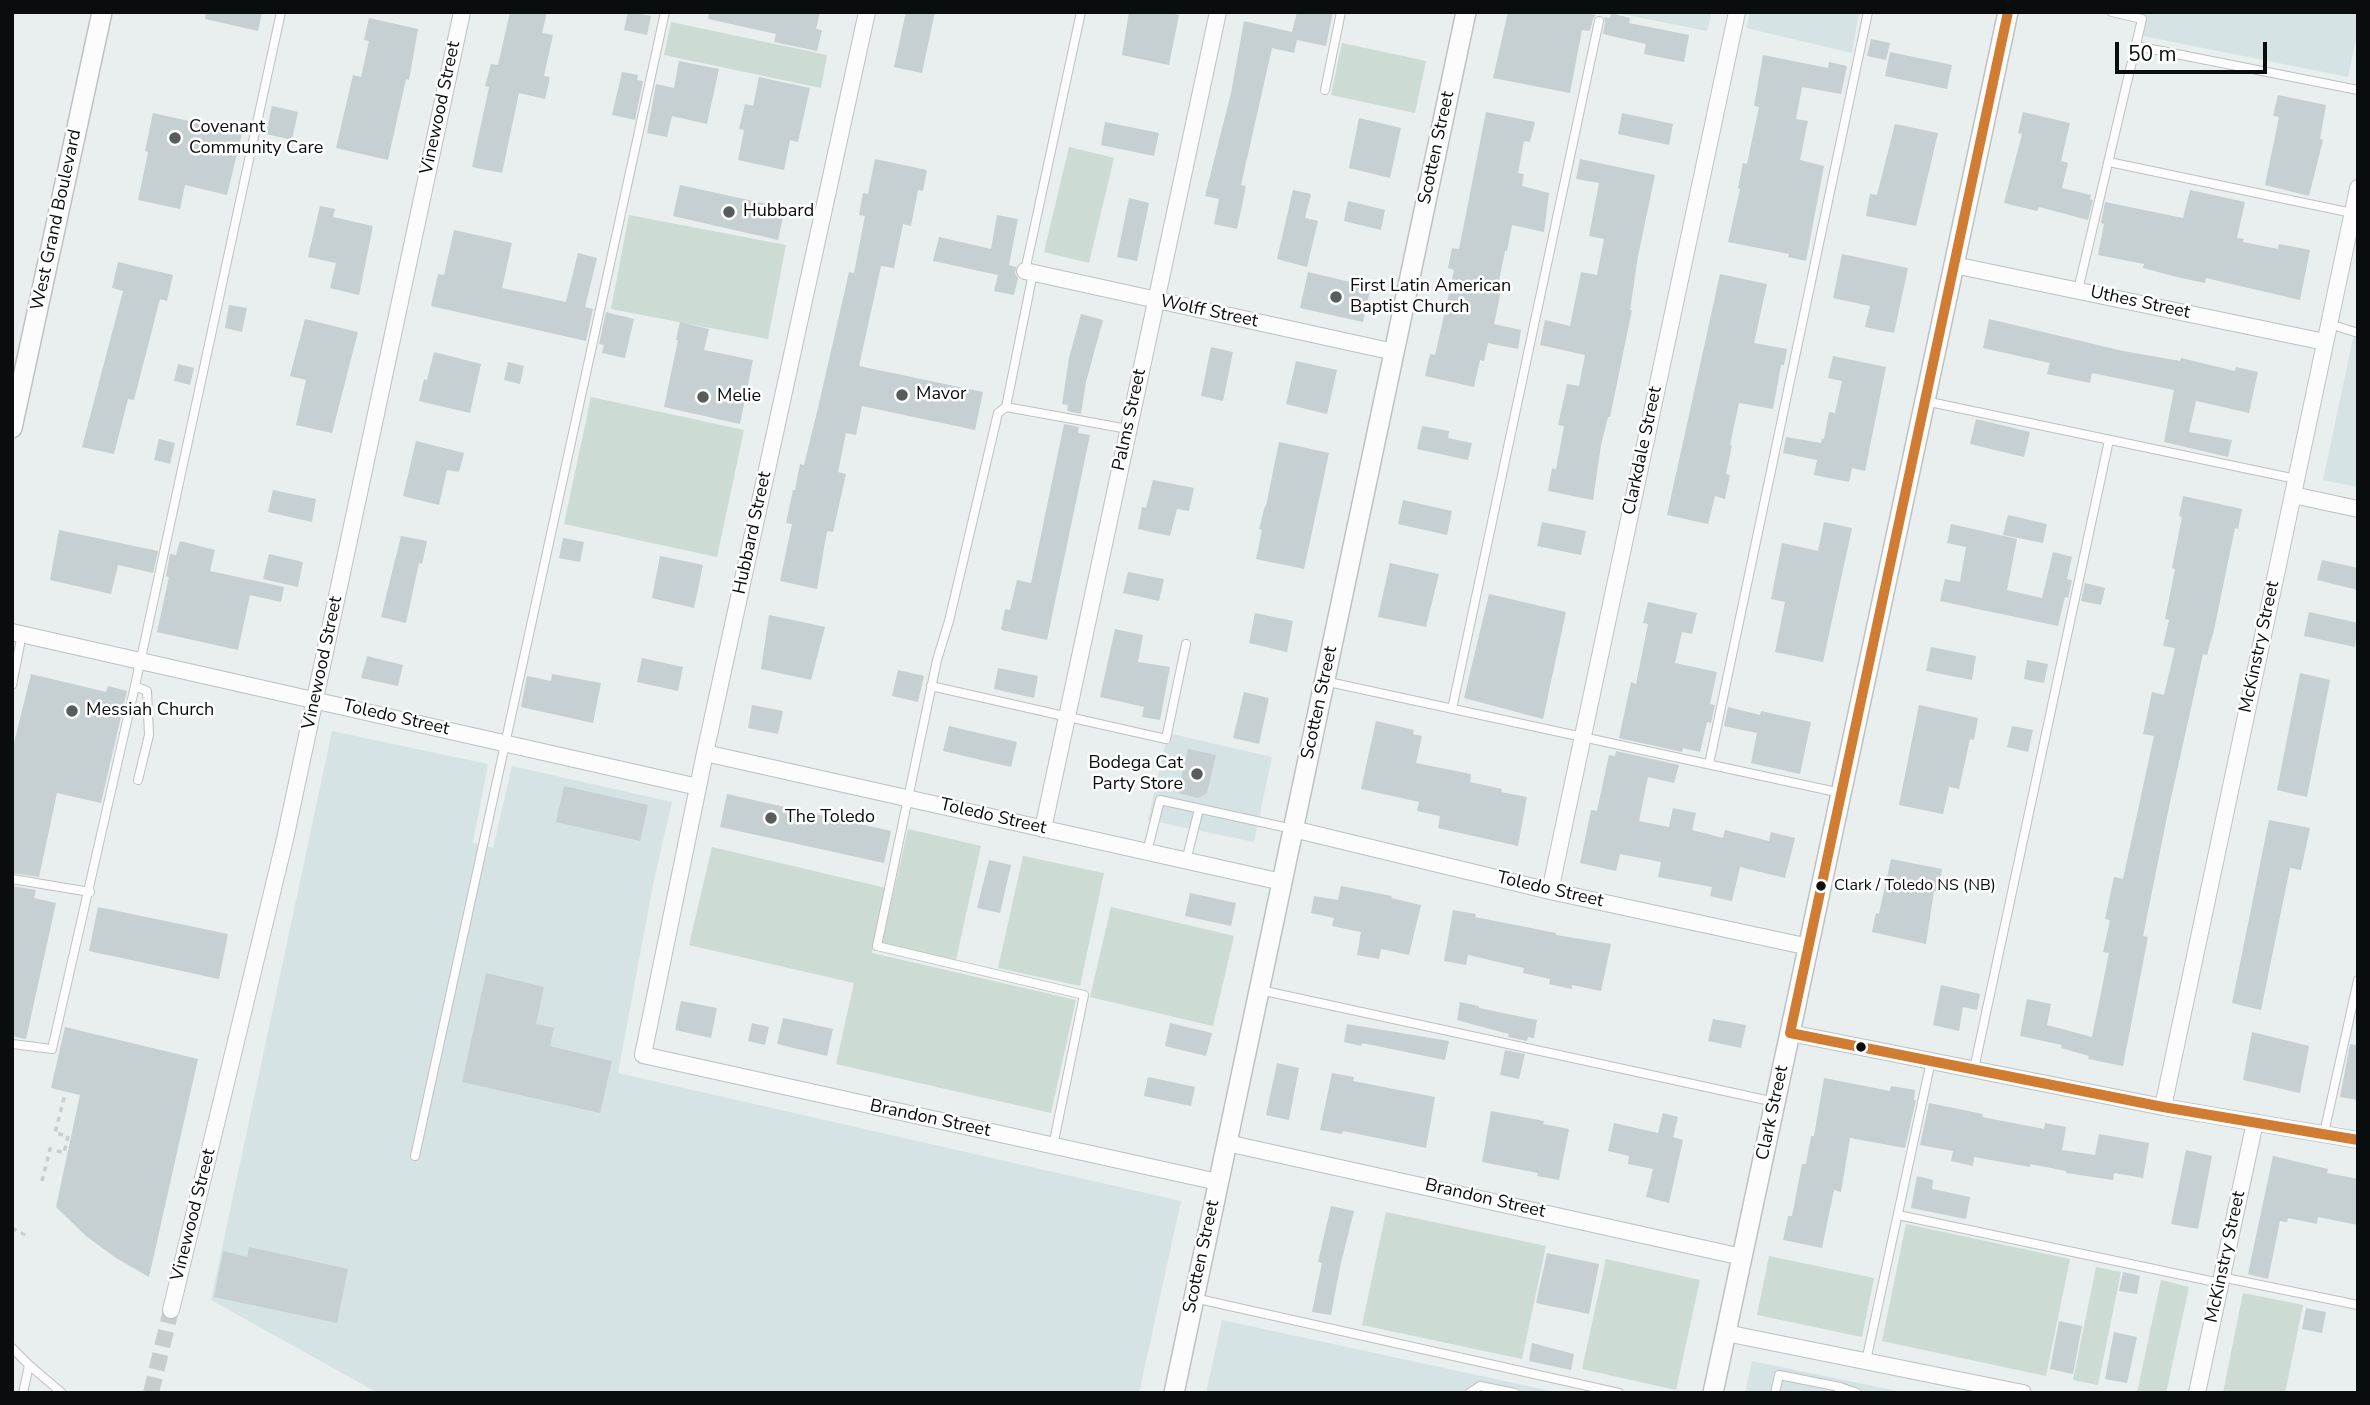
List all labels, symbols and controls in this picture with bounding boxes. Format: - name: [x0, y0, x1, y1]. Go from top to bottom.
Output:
- scale bar: [2118, 28, 2270, 72]
- street label: Vinewood Street: [416, 39, 466, 177]
- text: 50 m: [2128, 40, 2177, 68]
- street label: Scotten Street: [1414, 90, 1460, 206]
- place label: Covenant Community Care: [189, 117, 323, 160]
- street label: West Grand Boulevard: [27, 127, 87, 313]
- marker: Covenant Community Care: [167, 130, 183, 146]
- place label: Hubbard: [743, 201, 814, 223]
- marker: Hubbard: [721, 204, 737, 220]
- place label: First Latin American Baptist Church: [1350, 276, 1511, 318]
- street label: Uthes Street: [2088, 282, 2192, 324]
- marker: First Latin American Baptist Church: [1328, 289, 1344, 305]
- street label: Wolff Street: [1158, 291, 1260, 333]
- street label: Palms Street: [1109, 367, 1151, 473]
- place label: Mavor: [916, 384, 966, 406]
- street label: Clarkdale Street: [1619, 385, 1667, 517]
- place label: Melie: [717, 386, 761, 408]
- marker: Mavor: [894, 387, 910, 403]
- marker: Melie: [695, 389, 711, 405]
- street label: Hubbard Street: [729, 470, 777, 596]
- street label: McKinstry Street: [2235, 579, 2285, 715]
- street label: Vinewood Street: [298, 594, 348, 732]
- street label: Scotten Street: [1297, 645, 1343, 761]
- street label: Toledo Street: [341, 695, 451, 741]
- place label: Messiah Church: [86, 700, 214, 722]
- marker: Messiah Church: [64, 703, 80, 719]
- place label: Bodega Cat Party Store: [1088, 753, 1183, 796]
- marker: Bodega Cat Party Store: [1189, 766, 1205, 782]
- street label: Toledo Street: [938, 794, 1048, 840]
- place label: The Toledo: [785, 807, 875, 829]
- marker: The Toledo: [763, 810, 779, 826]
- street label: Toledo Street: [1495, 867, 1605, 913]
- place label: Clark / Toledo NS (NB): [1834, 876, 1996, 896]
- marker: Clark / Toledo NS (NB): [1814, 879, 1828, 893]
- unlabelled marker: [1854, 1040, 1868, 1054]
- street label: Clark Street: [1752, 1064, 1794, 1162]
- street label: Brandon Street: [868, 1096, 992, 1142]
- street label: Vinewood Street: [167, 1147, 221, 1283]
- street label: Brandon Street: [1423, 1175, 1547, 1223]
- street label: McKinstry Street: [2201, 1189, 2251, 1325]
- street label: Scotten Street: [1179, 1199, 1225, 1315]

